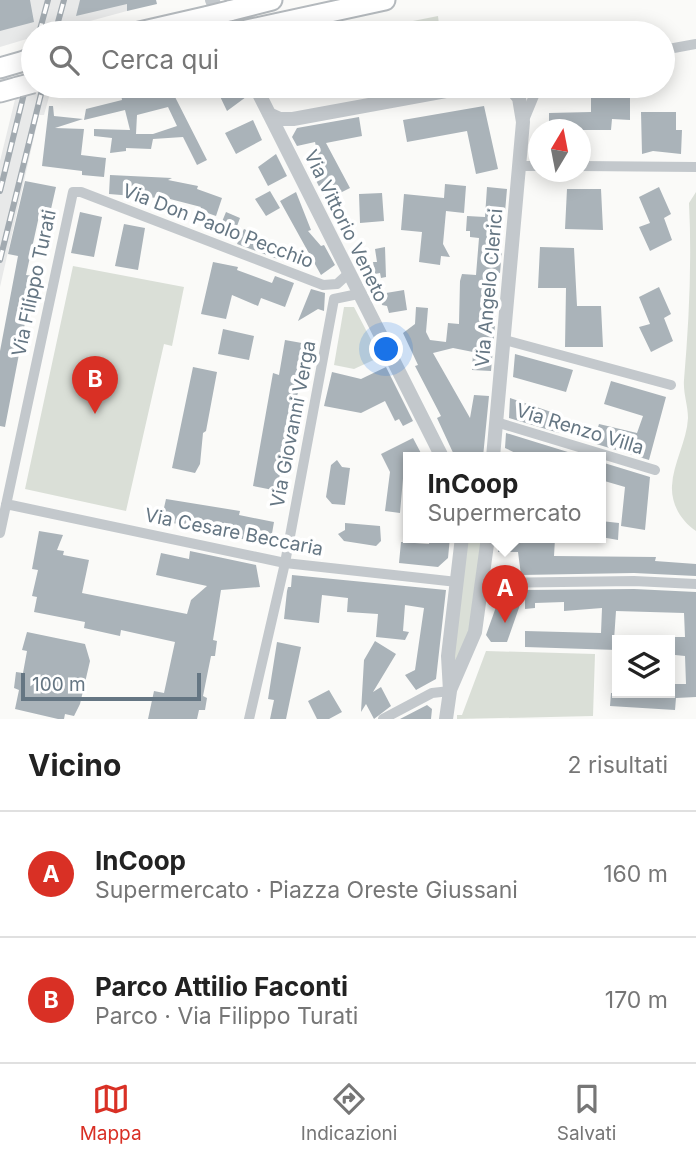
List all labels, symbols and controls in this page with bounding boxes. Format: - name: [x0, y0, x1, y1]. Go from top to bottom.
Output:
- search box: [21, 21, 675, 98]
- icon: search: [45, 41, 83, 79]
- text: Cerca qui: [101, 44, 219, 75]
- north arrow: [528, 119, 591, 182]
- street label: Via Vittorio Veneto: [299, 146, 393, 306]
- street label: Via Don Paolo Pecchio: [119, 179, 317, 273]
- street label: Via Filippo Turati: [7, 207, 61, 359]
- street label: Via Angelo Clerici: [471, 208, 507, 368]
- your location: [369, 332, 403, 366]
- street label: Via Giovanni Verga: [266, 339, 320, 509]
- pin: B: [72, 356, 118, 414]
- street label: Via Renzo Villa: [513, 399, 647, 459]
- popup: [403, 452, 606, 543]
- text: InCoop: [427, 468, 518, 499]
- text: Supermercato: [427, 499, 582, 527]
- street label: Via Cesare Beccaria: [143, 503, 325, 561]
- pin: A: [482, 565, 528, 623]
- map controls: [612, 635, 675, 698]
- button: layers: [612, 635, 675, 698]
- scale bar: [21, 670, 201, 702]
- text: 100 m: [32, 673, 86, 696]
- text: Vicino: [28, 747, 121, 783]
- text: 2 risultati: [568, 751, 668, 779]
- text: InCoop: [95, 845, 186, 876]
- text: A: [42, 860, 60, 888]
- text: 160 m: [603, 860, 668, 888]
- text: Supermercato · Piazza Oreste Giussani: [95, 876, 518, 904]
- text: Parco Attilio Faconti: [95, 971, 348, 1002]
- text: B: [43, 986, 59, 1014]
- text: 170 m: [605, 986, 668, 1014]
- text: Parco · Via Filippo Turati: [95, 1002, 358, 1030]
- tab: Mappa: [80, 1080, 142, 1145]
- tab: Indicazioni: [301, 1080, 397, 1145]
- tab: Salvati: [557, 1080, 616, 1145]

